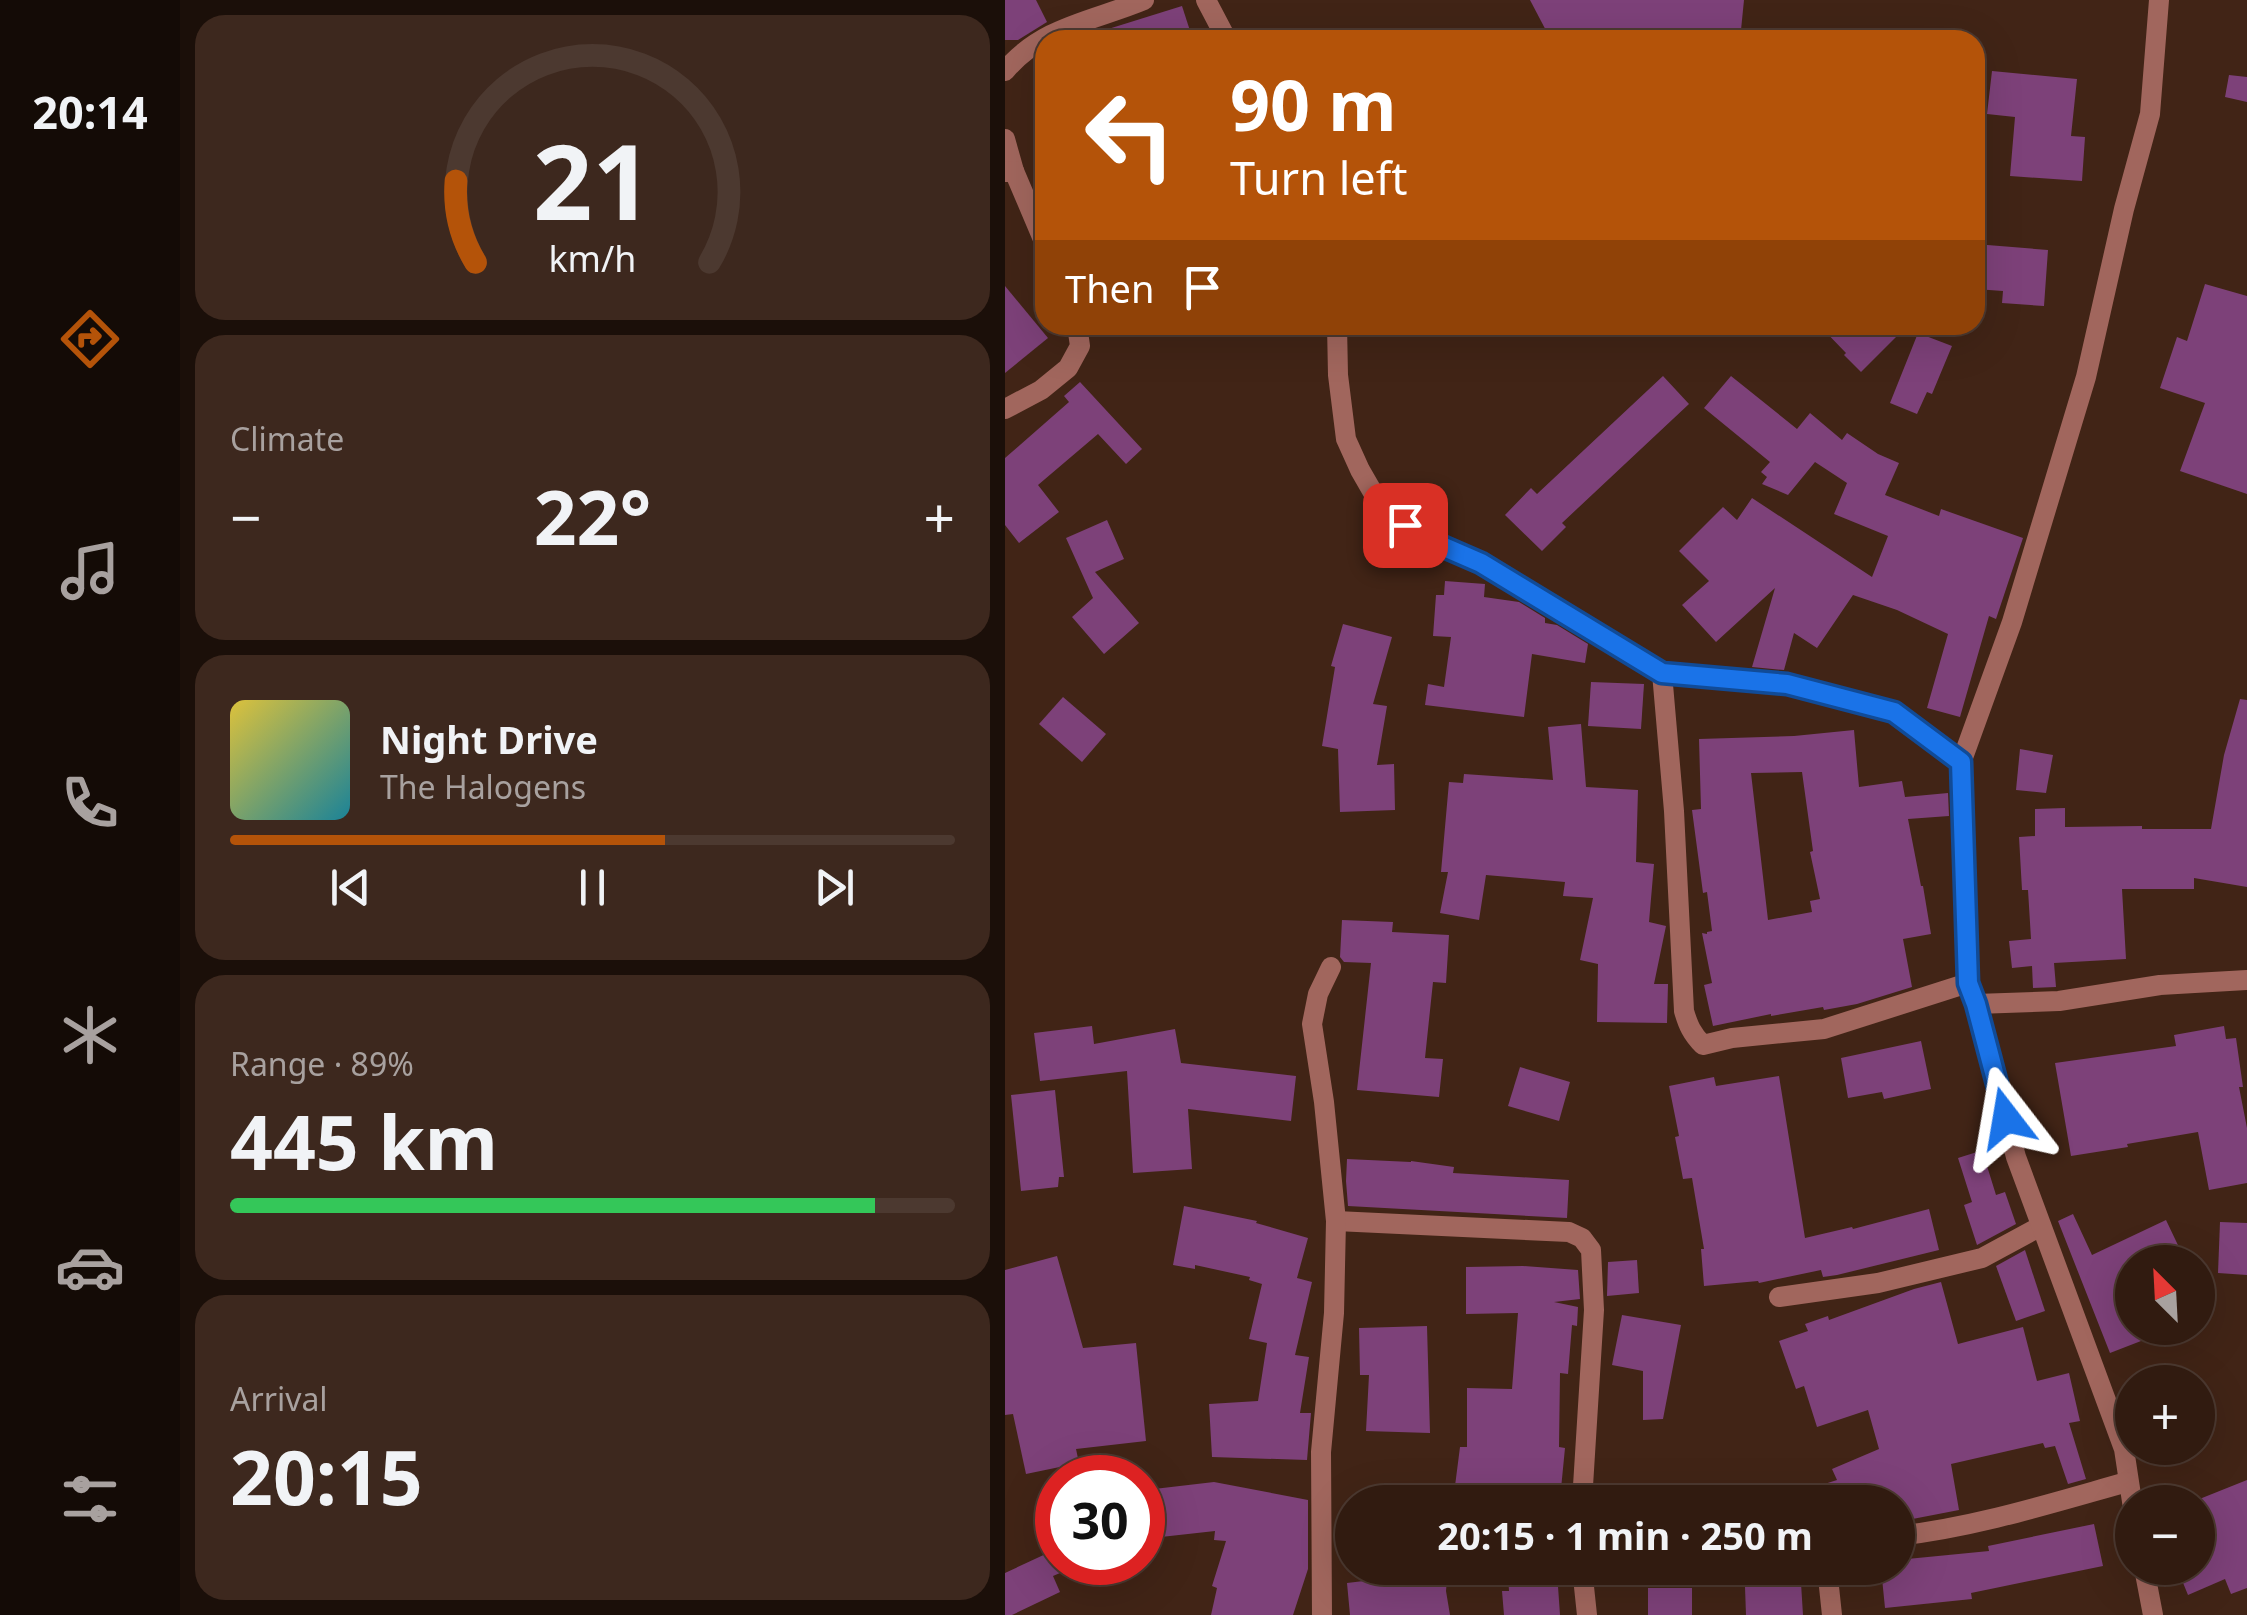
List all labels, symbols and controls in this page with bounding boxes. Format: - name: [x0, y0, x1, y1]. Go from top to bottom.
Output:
- text: 90 m: [1230, 56, 1397, 152]
- icon: left: [1065, 70, 1195, 200]
- text: 20:14: [32, 81, 148, 142]
- text: 21: [533, 109, 652, 250]
- text: Turn left: [1230, 147, 1407, 208]
- text: km/h: [549, 234, 636, 282]
- icon: arrive: [1175, 260, 1230, 315]
- text: Then: [1065, 262, 1155, 314]
- icon: directions: [55, 304, 125, 374]
- text: Climate: [230, 417, 344, 460]
- text: 22°: [534, 465, 651, 567]
- text: −: [230, 479, 261, 554]
- text: +: [924, 479, 955, 554]
- pin: [1363, 483, 1448, 568]
- icon: arrive: [1378, 498, 1433, 553]
- icon: music: [55, 536, 125, 606]
- text: Night Drive: [380, 713, 598, 765]
- text: The Halogens: [380, 765, 586, 808]
- icon: phone: [55, 768, 125, 838]
- icon: previous: [323, 860, 378, 915]
- icon: pause: [565, 860, 620, 915]
- icon: next: [807, 860, 862, 915]
- icon: climate: [55, 1000, 125, 1070]
- text: Range · 89%: [230, 1042, 414, 1085]
- position arrow: [1954, 1066, 2058, 1170]
- text: 445 km: [230, 1090, 498, 1192]
- icon: car: [55, 1232, 125, 1302]
- north arrow: [2115, 1245, 2215, 1345]
- map controls: [2115, 1245, 2215, 1585]
- button: +: [2115, 1365, 2215, 1465]
- text: Arrival: [230, 1377, 328, 1420]
- text: 20:15: [230, 1425, 423, 1527]
- speed limit sign: 30: [1035, 1455, 1165, 1585]
- icon: filters: [55, 1464, 125, 1534]
- button: −: [2115, 1485, 2215, 1585]
- text: 20:15 · 1 min · 250 m: [1437, 1509, 1813, 1561]

